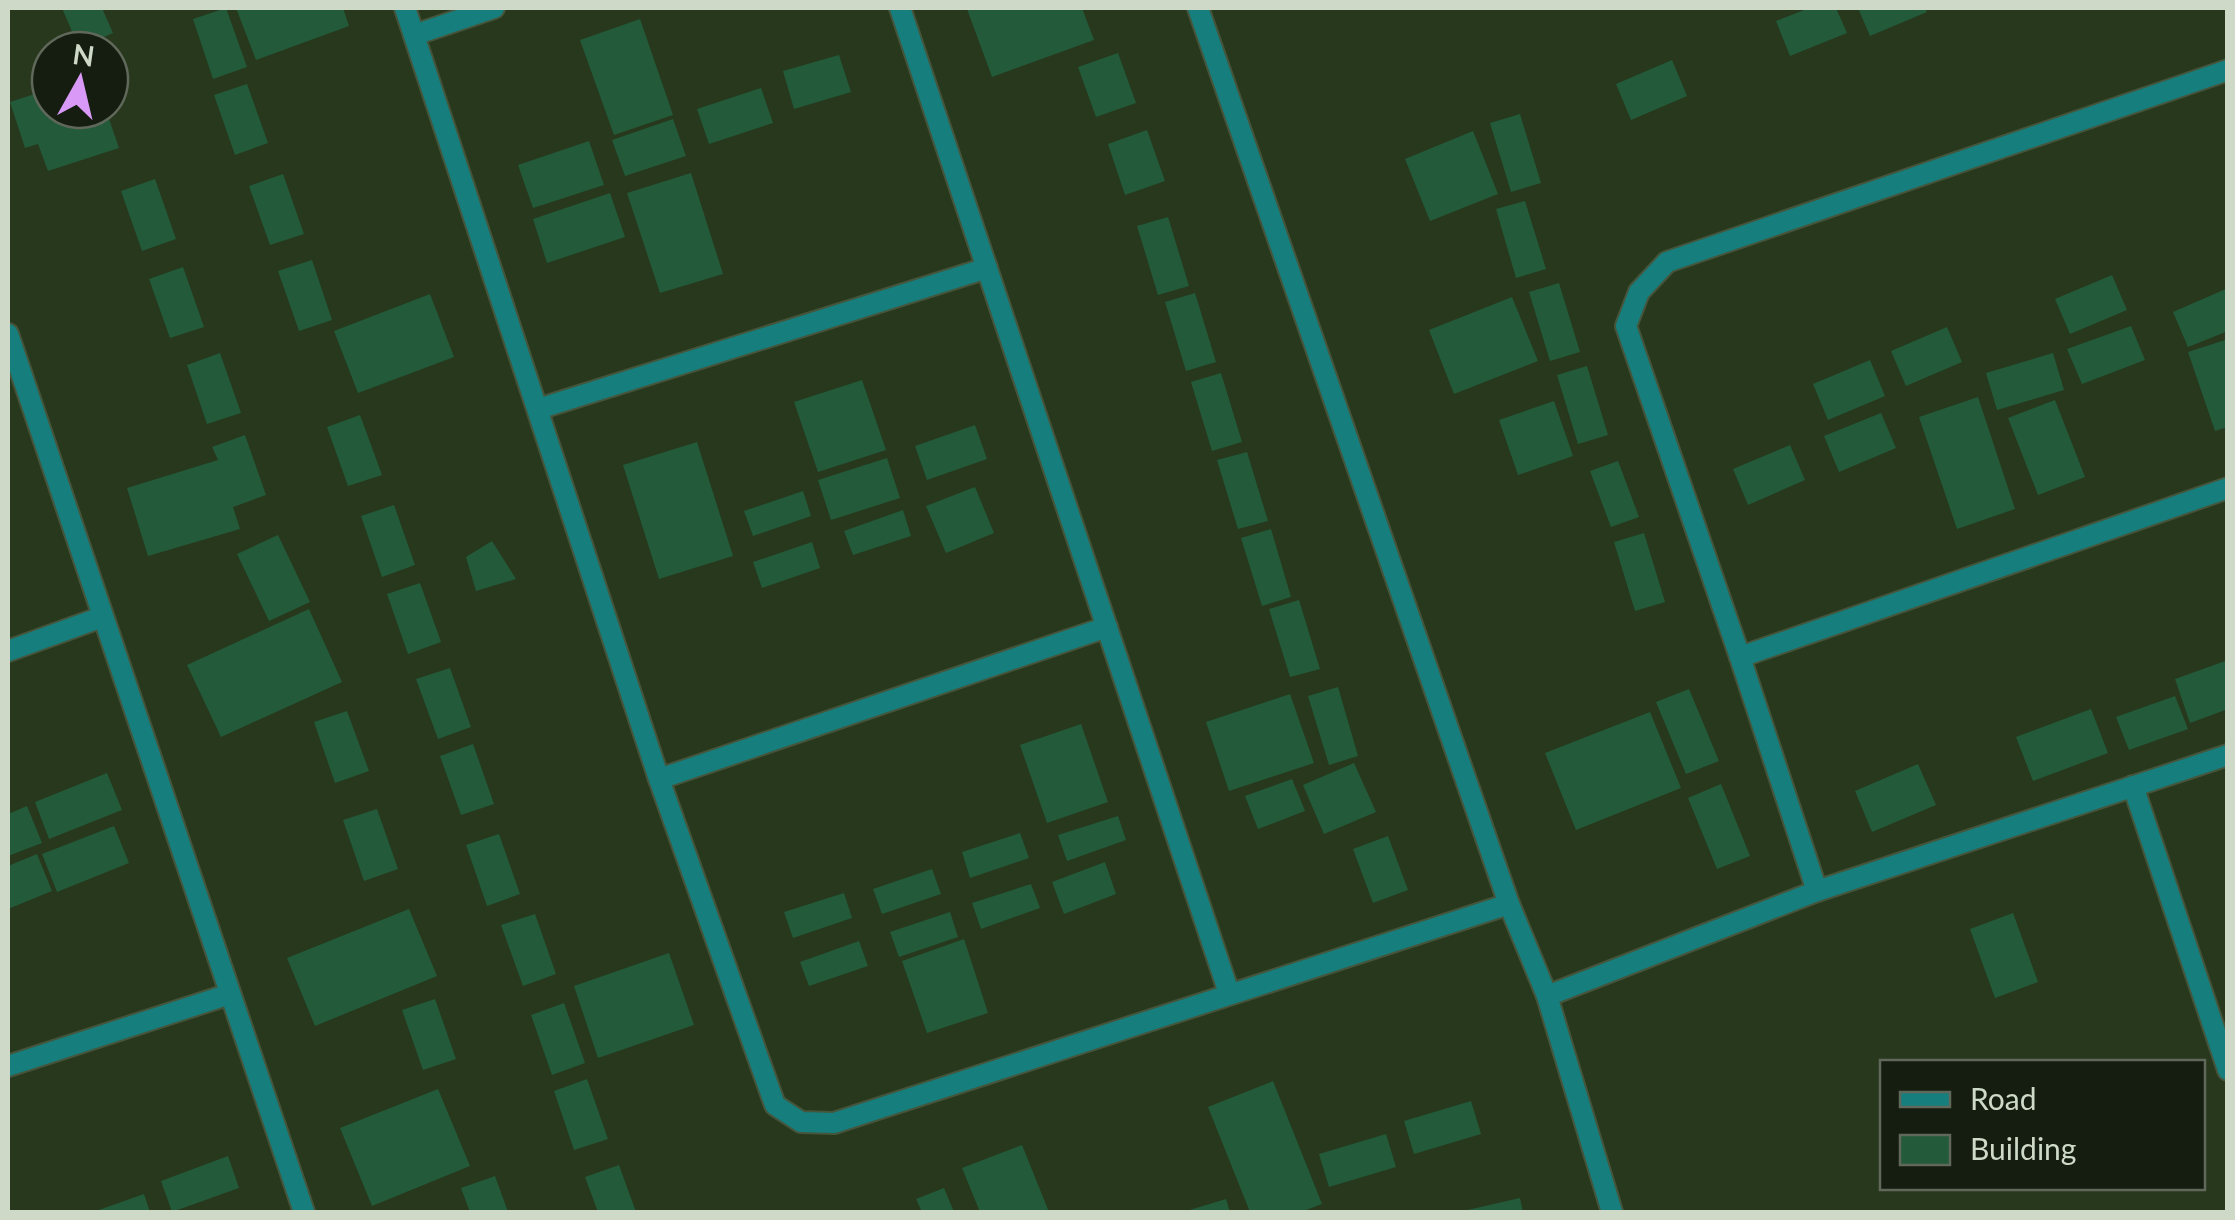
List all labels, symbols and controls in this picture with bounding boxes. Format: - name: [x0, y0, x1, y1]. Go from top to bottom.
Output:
- north arrow: [30, 30, 130, 130]
- text: N: [71, 36, 97, 73]
- legend: [1880, 1060, 2205, 1190]
- text: Road: [1970, 1080, 2037, 1116]
- text: Building: [1970, 1130, 2076, 1166]

